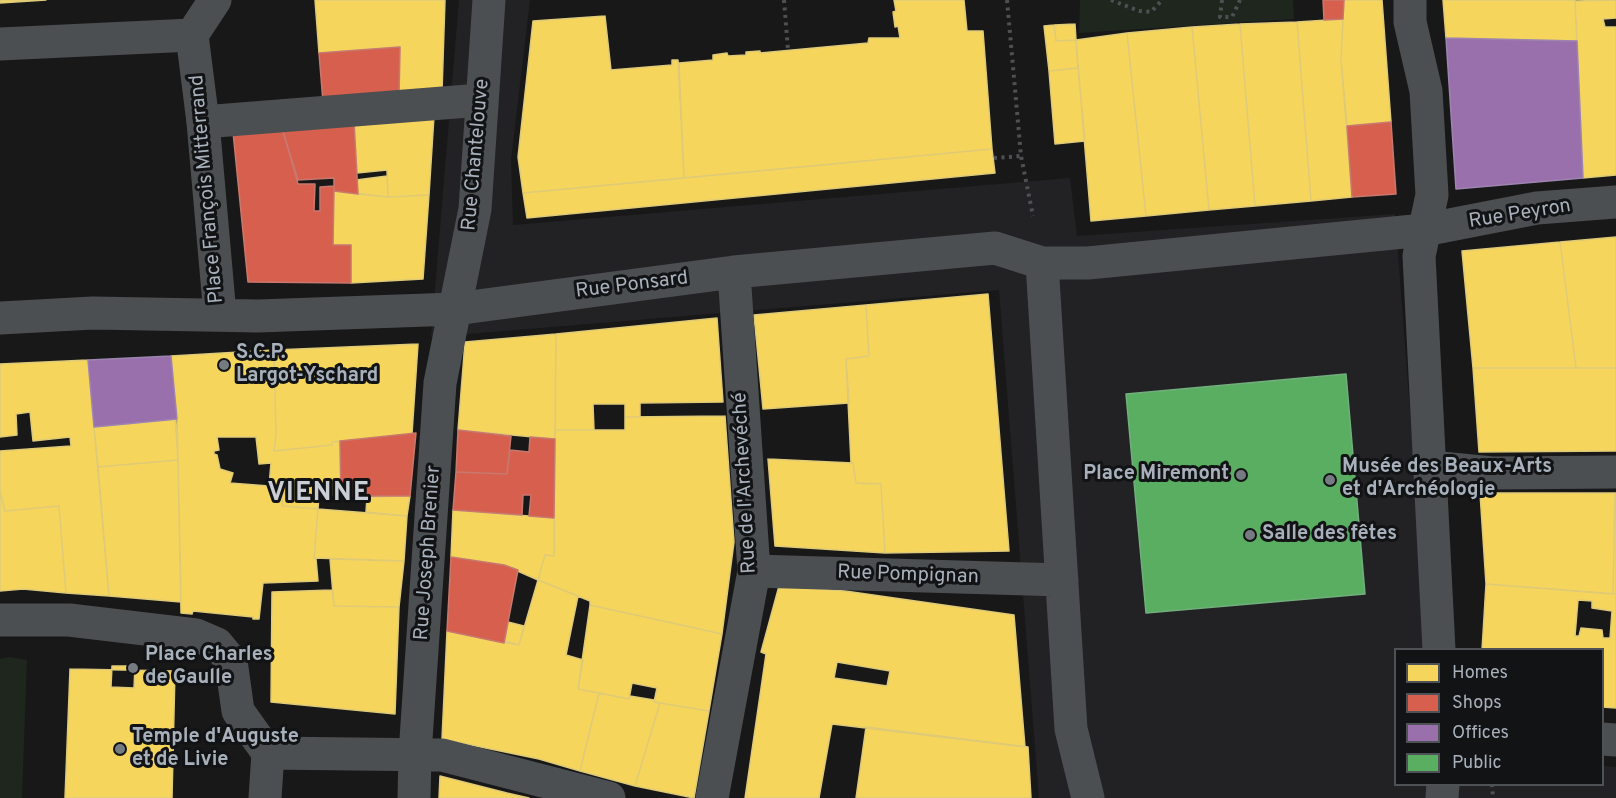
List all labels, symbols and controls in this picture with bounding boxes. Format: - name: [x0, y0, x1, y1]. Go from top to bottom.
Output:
- street label: Place François Mitterrand: [186, 74, 230, 304]
- street label: Rue Chantelouve: [458, 78, 496, 232]
- street label: Rue Peyron: [1467, 195, 1573, 235]
- street label: Rue Ponsard: [574, 267, 690, 305]
- place label: S.C.P. Largot-Yschard: [236, 342, 378, 389]
- marker: S.C.P. Largot-Yschard: [217, 358, 231, 372]
- street label: Rue de l'Archevéché: [729, 392, 763, 574]
- place label: Musée des Beaux-Arts et d'Archéologie: [1342, 456, 1552, 503]
- place label: Place Miremont: [1083, 463, 1229, 487]
- street label: Rue Joseph Brenier: [411, 465, 447, 641]
- marker: Place Miremont: [1234, 468, 1248, 482]
- marker: Musée des Beaux-Arts et d'Archéologie: [1323, 473, 1337, 487]
- district label: VIENNE: [267, 479, 371, 511]
- place label: Salle des fêtes: [1262, 523, 1397, 547]
- marker: Salle des fêtes: [1243, 528, 1257, 542]
- street label: Rue Pompignan: [837, 562, 979, 590]
- place label: Place Charles de Gaulle: [145, 644, 272, 691]
- legend: [1394, 648, 1604, 786]
- marker: Place Charles de Gaulle: [126, 661, 140, 675]
- text: Homes: [1452, 662, 1508, 685]
- text: Shops: [1452, 692, 1502, 715]
- text: Offices: [1452, 722, 1509, 745]
- place label: Temple d'Auguste et de Livie: [132, 726, 299, 773]
- marker: Temple d'Auguste et de Livie: [113, 742, 127, 756]
- text: Public: [1452, 752, 1502, 775]

